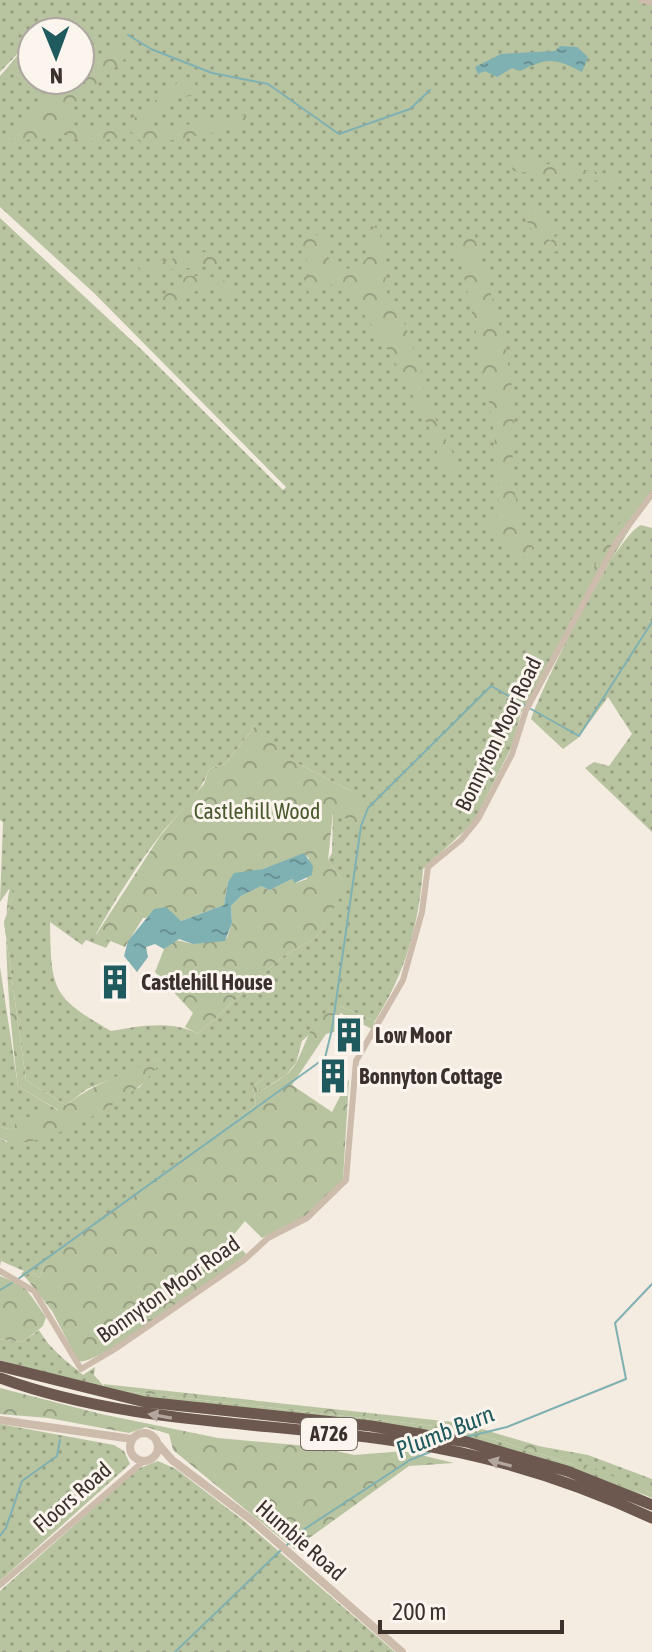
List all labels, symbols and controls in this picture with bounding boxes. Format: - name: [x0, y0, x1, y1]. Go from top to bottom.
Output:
- north arrow: [16, 16, 96, 96]
- text: N: [50, 63, 63, 89]
- street label: Bonnyton Moor Road: [449, 653, 547, 815]
- park label: Castlehill Wood: [194, 798, 320, 824]
- building icon: Castlehill House: [96, 963, 134, 1001]
- place label: Castlehill House: [141, 969, 273, 995]
- building icon: Low Moor: [330, 1016, 368, 1054]
- place label: Low Moor: [375, 1022, 452, 1048]
- building icon: Bonnyton Cottage: [314, 1057, 352, 1095]
- place label: Bonnyton Cottage: [359, 1063, 502, 1089]
- street label: Bonnyton Moor Road: [92, 1230, 244, 1348]
- water label: Plumb Burn: [392, 1400, 498, 1463]
- one-way arrow: [147, 1410, 172, 1422]
- road number: A726: [301, 1418, 357, 1450]
- street label: Floors Road: [28, 1456, 116, 1538]
- one-way arrow: [487, 1456, 511, 1469]
- street label: Humbie Road: [251, 1494, 351, 1586]
- scale bar: [380, 1584, 562, 1634]
- text: 200 m: [392, 1598, 446, 1625]

